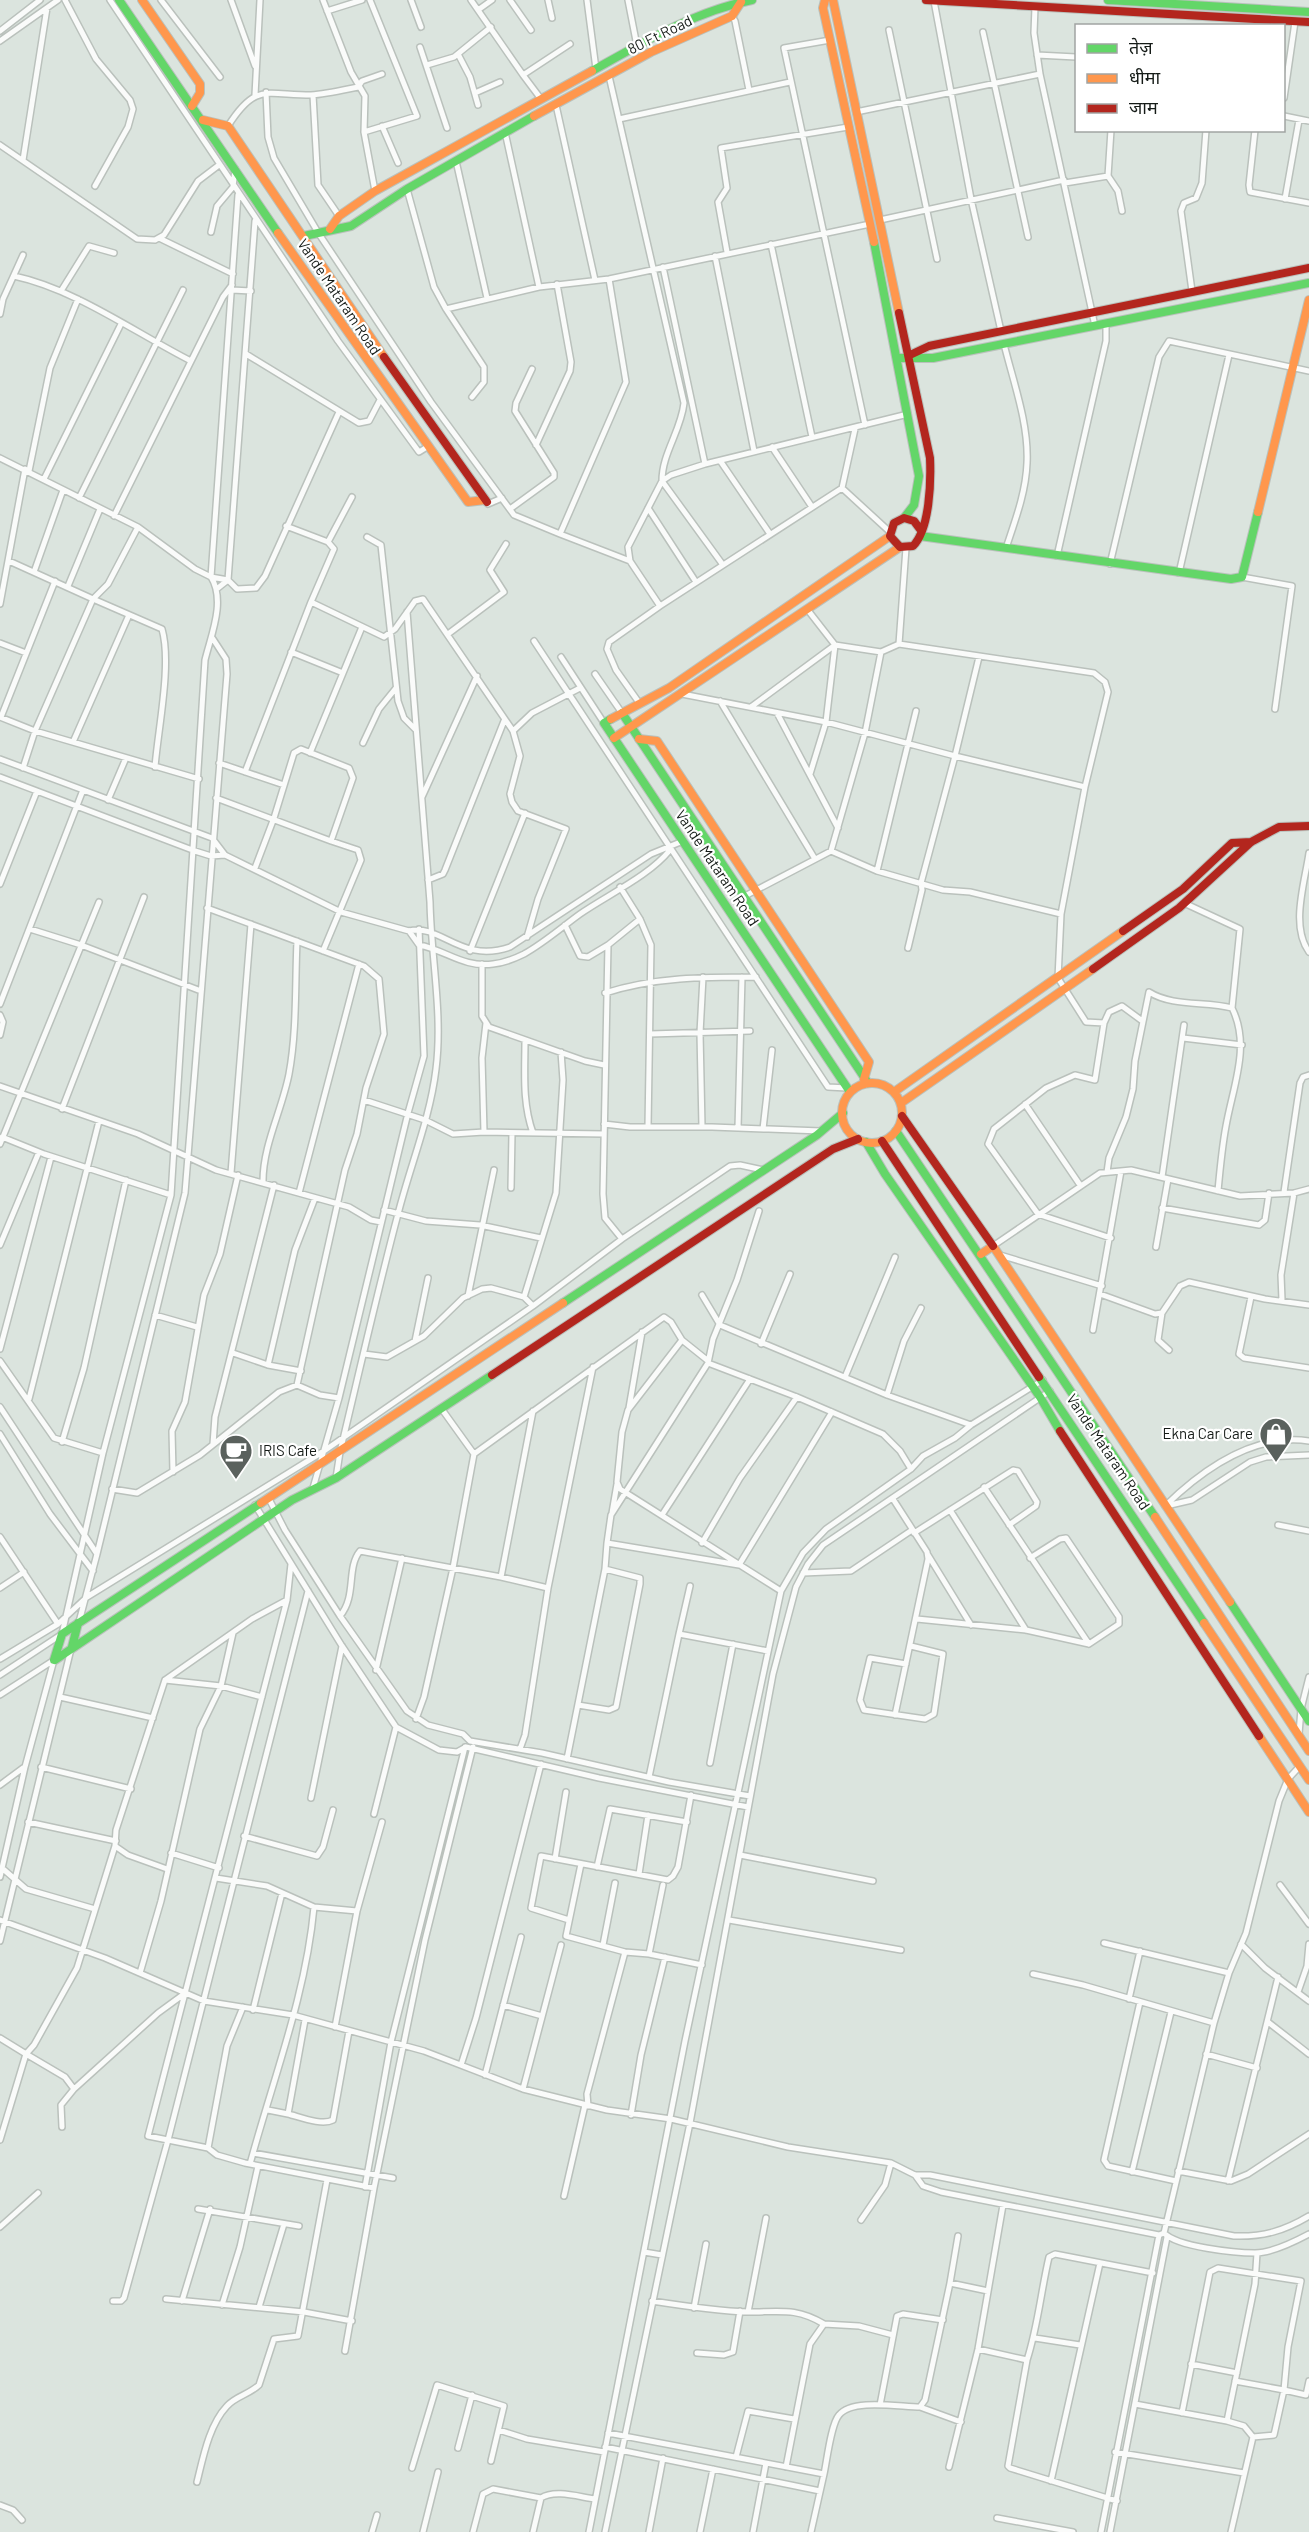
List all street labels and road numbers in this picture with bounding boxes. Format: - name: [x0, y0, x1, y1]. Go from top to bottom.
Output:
- street label: 80 Ft Road: [624, 11, 695, 57]
- street label: Vande Mataram Road: [294, 235, 385, 358]
- street label: Vande Mataram Road: [672, 806, 763, 929]
- street label: Vande Mataram Road: [1063, 1390, 1154, 1513]

